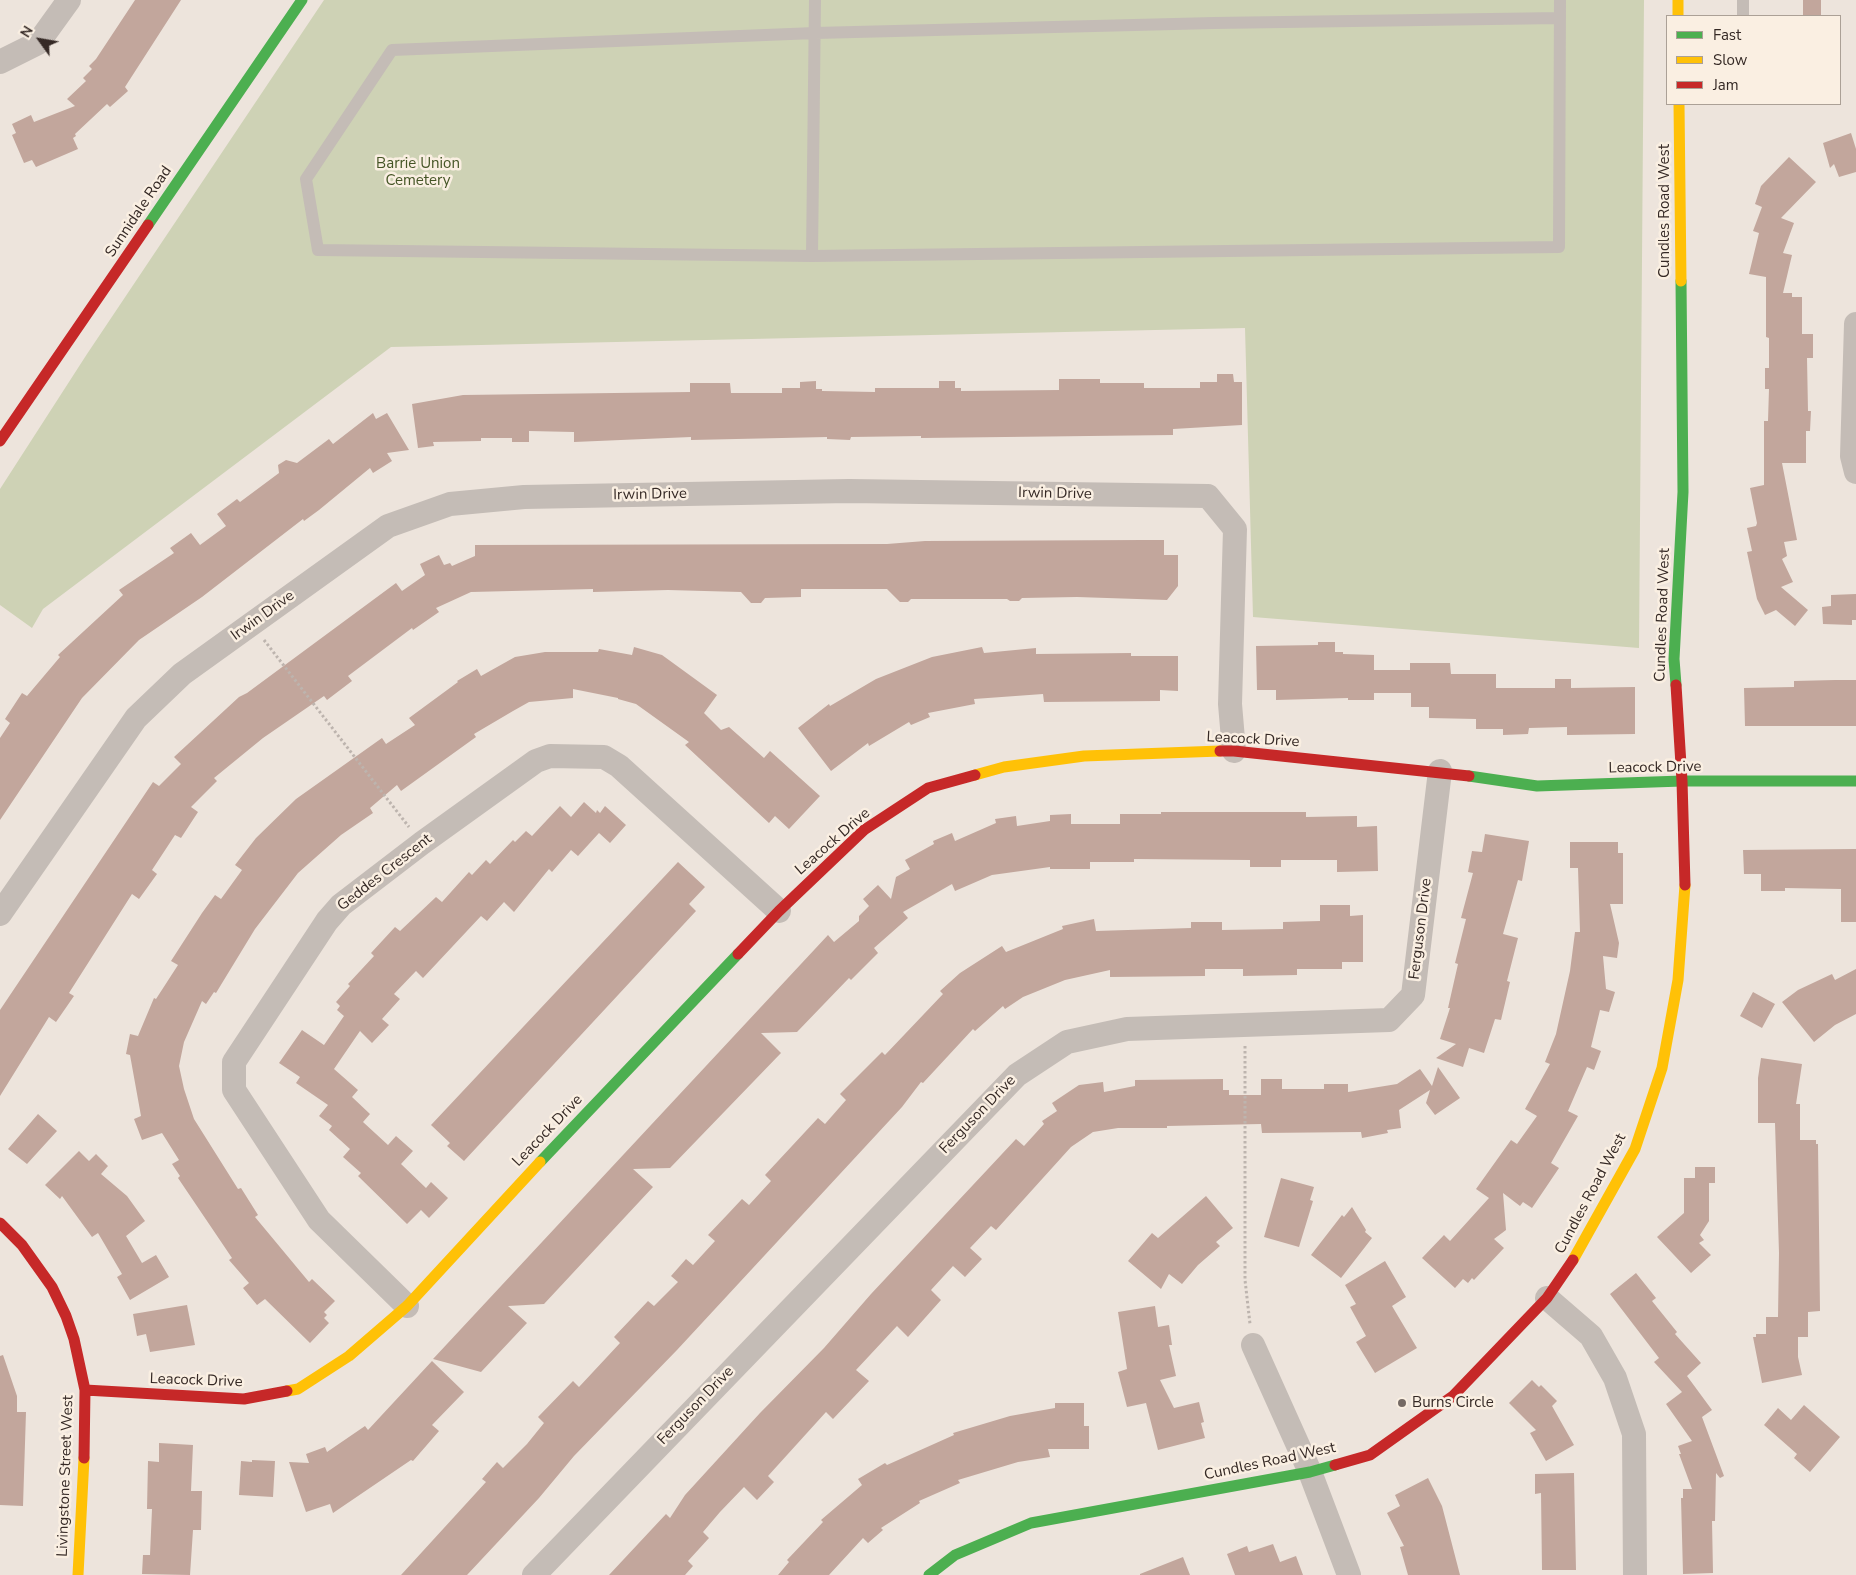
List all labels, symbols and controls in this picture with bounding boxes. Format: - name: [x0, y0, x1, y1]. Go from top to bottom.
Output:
- north arrow: [15, 15, 65, 65]
- legend: [1666, 15, 1841, 105]
- text: N: [16, 22, 38, 41]
- text: Fast: [1713, 25, 1741, 45]
- text: Slow: [1713, 50, 1747, 70]
- text: Jam: [1713, 75, 1739, 95]
- street label: Cundles Road West: [1656, 144, 1674, 278]
- park label: Barrie Union Cemetery: [376, 155, 460, 190]
- street label: Sunnidale Road: [102, 163, 176, 261]
- street label: Irwin Drive: [1018, 484, 1092, 504]
- street label: Irwin Drive: [613, 485, 687, 505]
- street label: Cundles Road West: [1652, 548, 1674, 682]
- street label: Irwin Drive: [228, 587, 298, 645]
- street label: Leacock Drive: [1206, 729, 1300, 751]
- street label: Leacock Drive: [1608, 758, 1702, 778]
- street label: Leacock Drive: [792, 805, 874, 879]
- street label: Geddes Crescent: [334, 831, 436, 915]
- street label: Ferguson Drive: [1406, 877, 1436, 981]
- street label: Ferguson Drive: [936, 1072, 1020, 1158]
- street label: Leacock Drive: [509, 1091, 587, 1171]
- street label: Cundles Road West: [1552, 1131, 1630, 1257]
- street label: Ferguson Drive: [654, 1363, 738, 1449]
- street label: Leacock Drive: [149, 1370, 243, 1392]
- place label: Burns Circle: [1412, 1394, 1494, 1412]
- street label: Livingstone Street West: [54, 1395, 78, 1557]
- marker: Burns Circle: [1396, 1397, 1408, 1409]
- street label: Cundles Road West: [1203, 1439, 1337, 1485]

